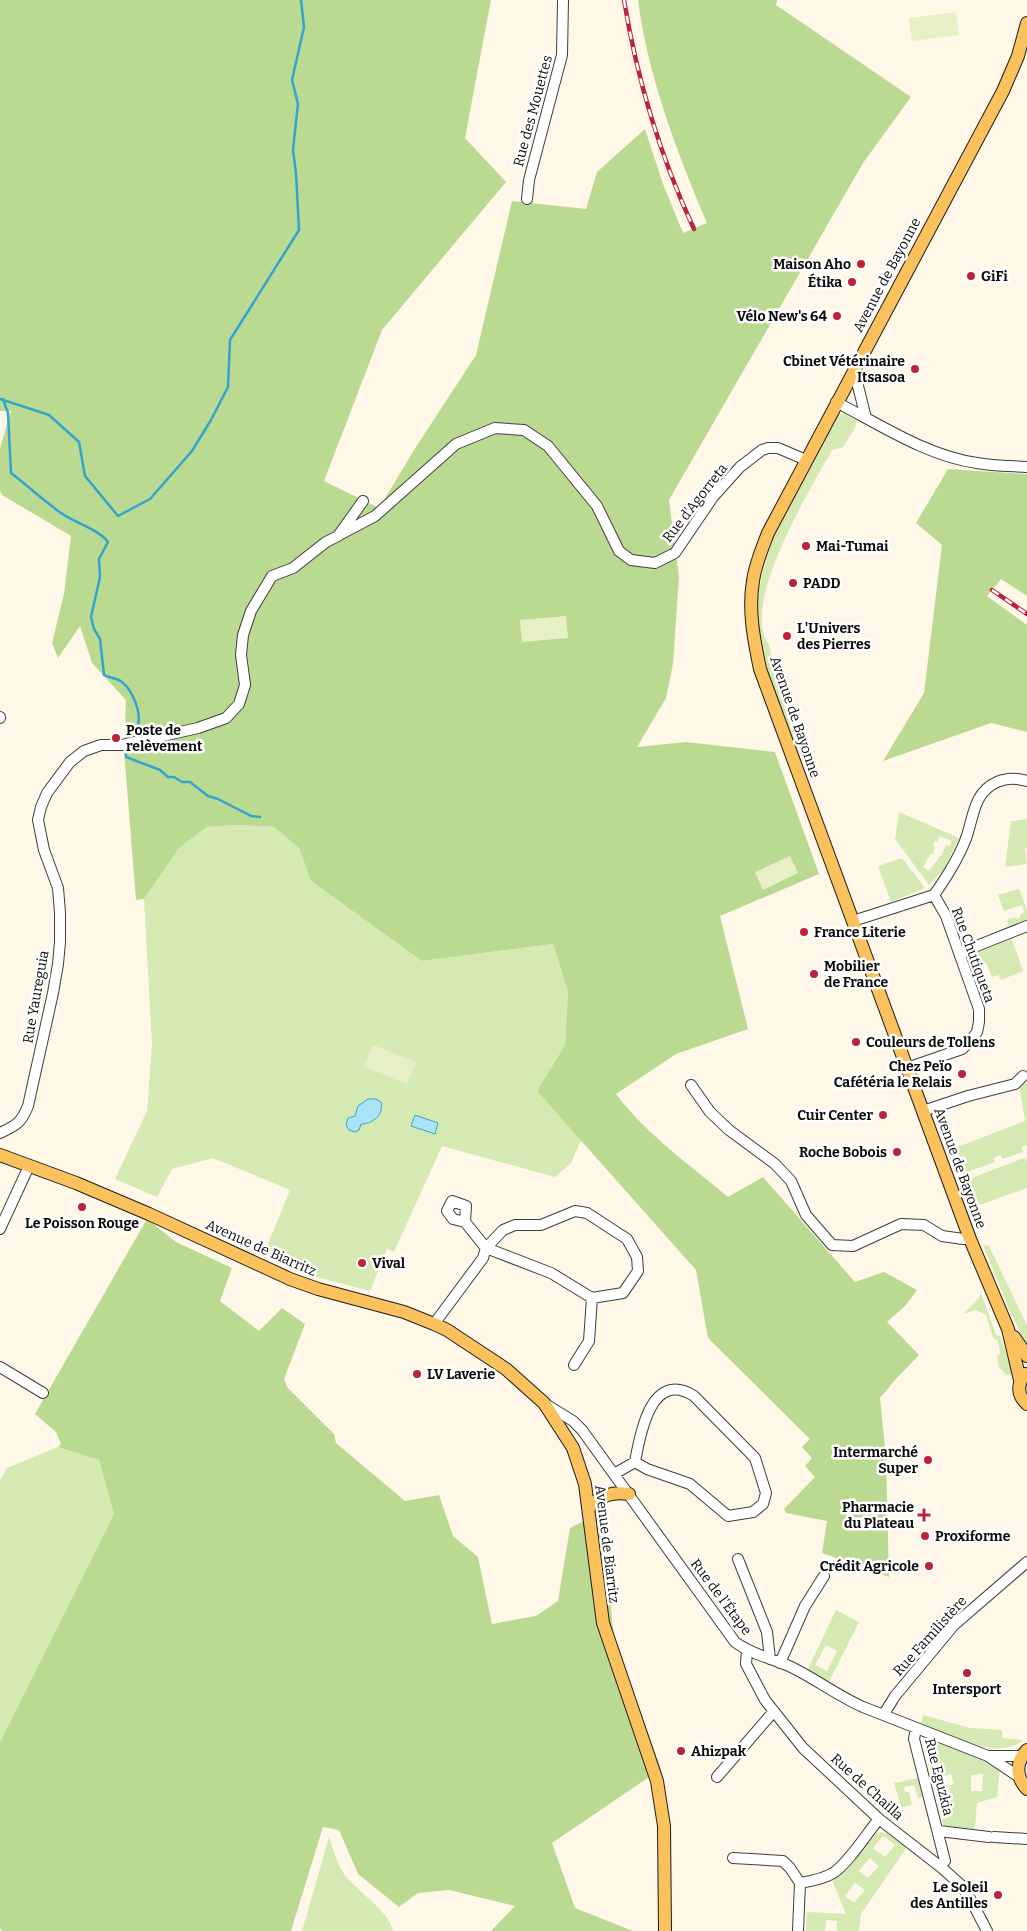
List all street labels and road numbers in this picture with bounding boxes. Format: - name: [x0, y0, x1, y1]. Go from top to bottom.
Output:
- street label: Rue des Mouettes: [510, 54, 556, 168]
- street label: Avenue de Bayonne: [850, 215, 924, 335]
- street label: Rue d'Agorreta: [659, 460, 731, 546]
- street label: Avenue de Bayonne: [766, 654, 824, 780]
- street label: Rue Chutiqueta: [948, 905, 998, 1005]
- street label: Rue Yaureguia: [19, 949, 53, 1045]
- street label: Avenue de Bayonne: [930, 1105, 990, 1231]
- street label: Avenue de Biarritz: [203, 1216, 319, 1280]
- street label: Avenue de Biarritz: [591, 1484, 623, 1604]
- street label: Rue de l'Étape: [687, 1555, 756, 1638]
- street label: Rue Familistère: [890, 1593, 970, 1679]
- street label: Rue Eguzkia: [921, 1737, 957, 1818]
- street label: Rue de Chailla: [827, 1750, 907, 1824]

